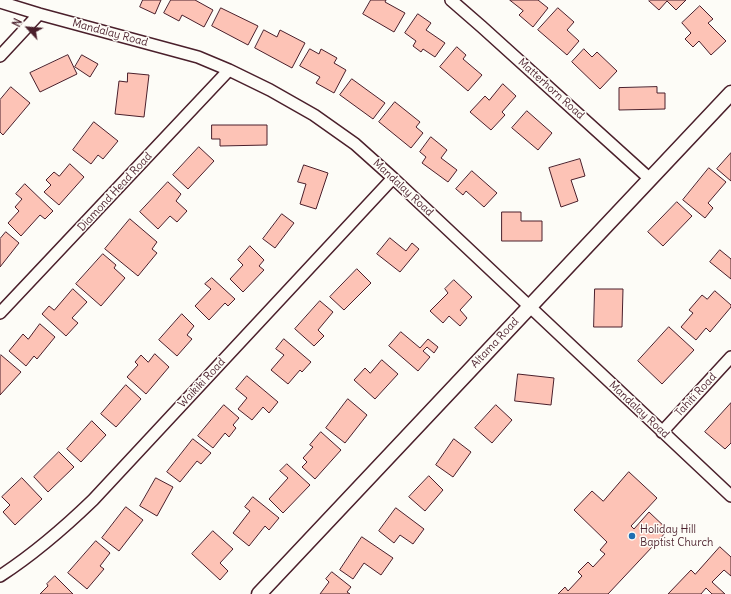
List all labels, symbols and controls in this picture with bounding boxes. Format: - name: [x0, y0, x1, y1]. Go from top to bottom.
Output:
- north arrow: [8, 8, 48, 48]
- text: N: [9, 16, 25, 29]
- street label: Mandalay Road: [71, 17, 149, 49]
- street label: Matterhorn Road: [515, 56, 587, 122]
- street label: Diamond Head Road: [75, 150, 155, 234]
- street label: Mandalay Road: [370, 157, 436, 219]
- street label: Altama Road: [468, 315, 522, 371]
- street label: Waikiki Road: [176, 355, 228, 411]
- street label: Tahiti Road: [673, 370, 719, 420]
- street label: Mandalay Road: [606, 379, 672, 441]
- place label: Holiday Hill Baptist Church: [640, 523, 713, 549]
- marker: Holiday Hill Baptist Church: [627, 531, 637, 541]

